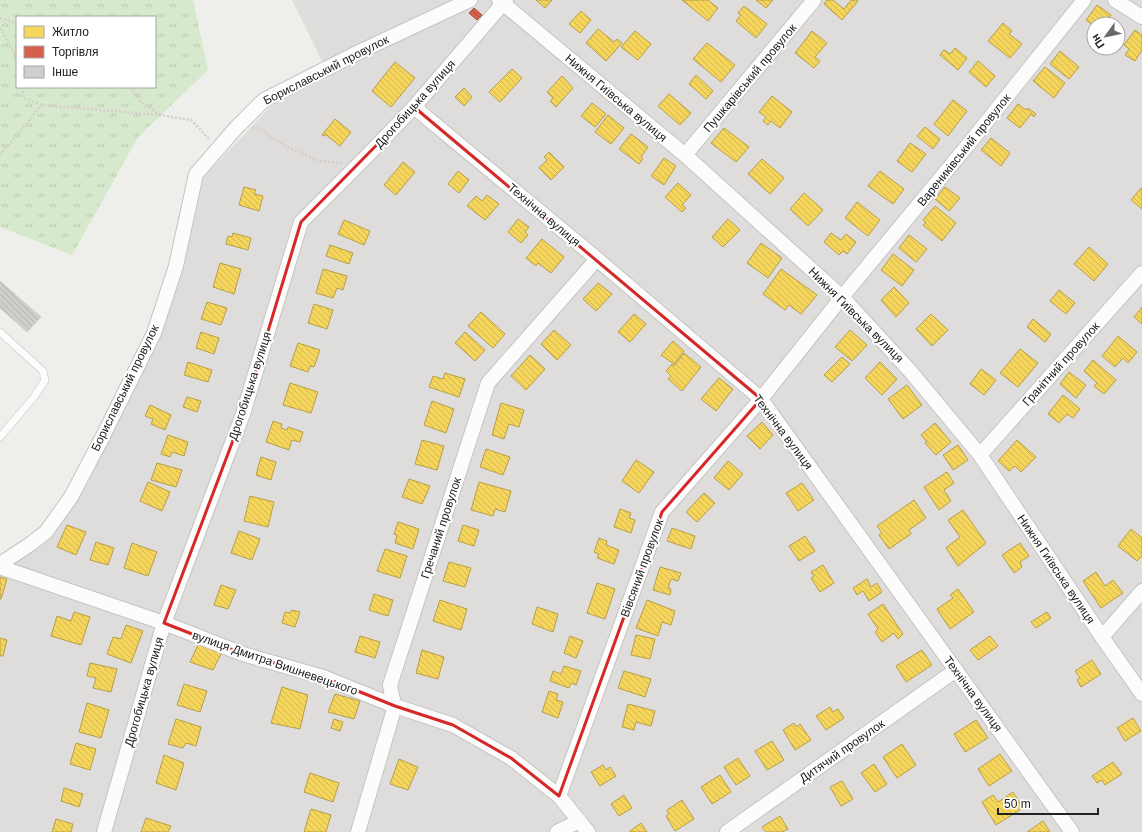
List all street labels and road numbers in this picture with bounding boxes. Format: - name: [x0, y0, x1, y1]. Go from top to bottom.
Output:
- street label: Пушкарівський провулок: [701, 20, 800, 135]
- street label: Бориславський провулок: [261, 32, 392, 108]
- street label: Нижня Гиївська вулиця: [562, 51, 670, 145]
- street label: Дрогобицька вулиця: [372, 57, 458, 151]
- street label: Варениківський провулок: [914, 90, 1014, 209]
- street label: Технічна вулиця: [505, 181, 583, 249]
- street label: Нижня Гиївська вулиця: [806, 265, 906, 365]
- street label: Гранітний провулок: [1020, 319, 1103, 409]
- street label: Бориславський провулок: [88, 322, 162, 453]
- street label: Дрогобицька вулиця: [226, 330, 274, 442]
- street label: Технічна вулиця: [750, 392, 816, 472]
- street label: Гречаний провулок: [418, 475, 464, 580]
- street label: Нижня Гиївська вулиця: [1014, 512, 1098, 626]
- street label: Вівсяний провулок: [618, 516, 667, 619]
- street label: вулиця Дмитра Вишневецького: [190, 628, 360, 698]
- street label: Дрогобицька вулиця: [122, 636, 166, 748]
- street label: Технічна вулиця: [941, 653, 1005, 735]
- street label: Дитячий провулок: [797, 716, 888, 786]

